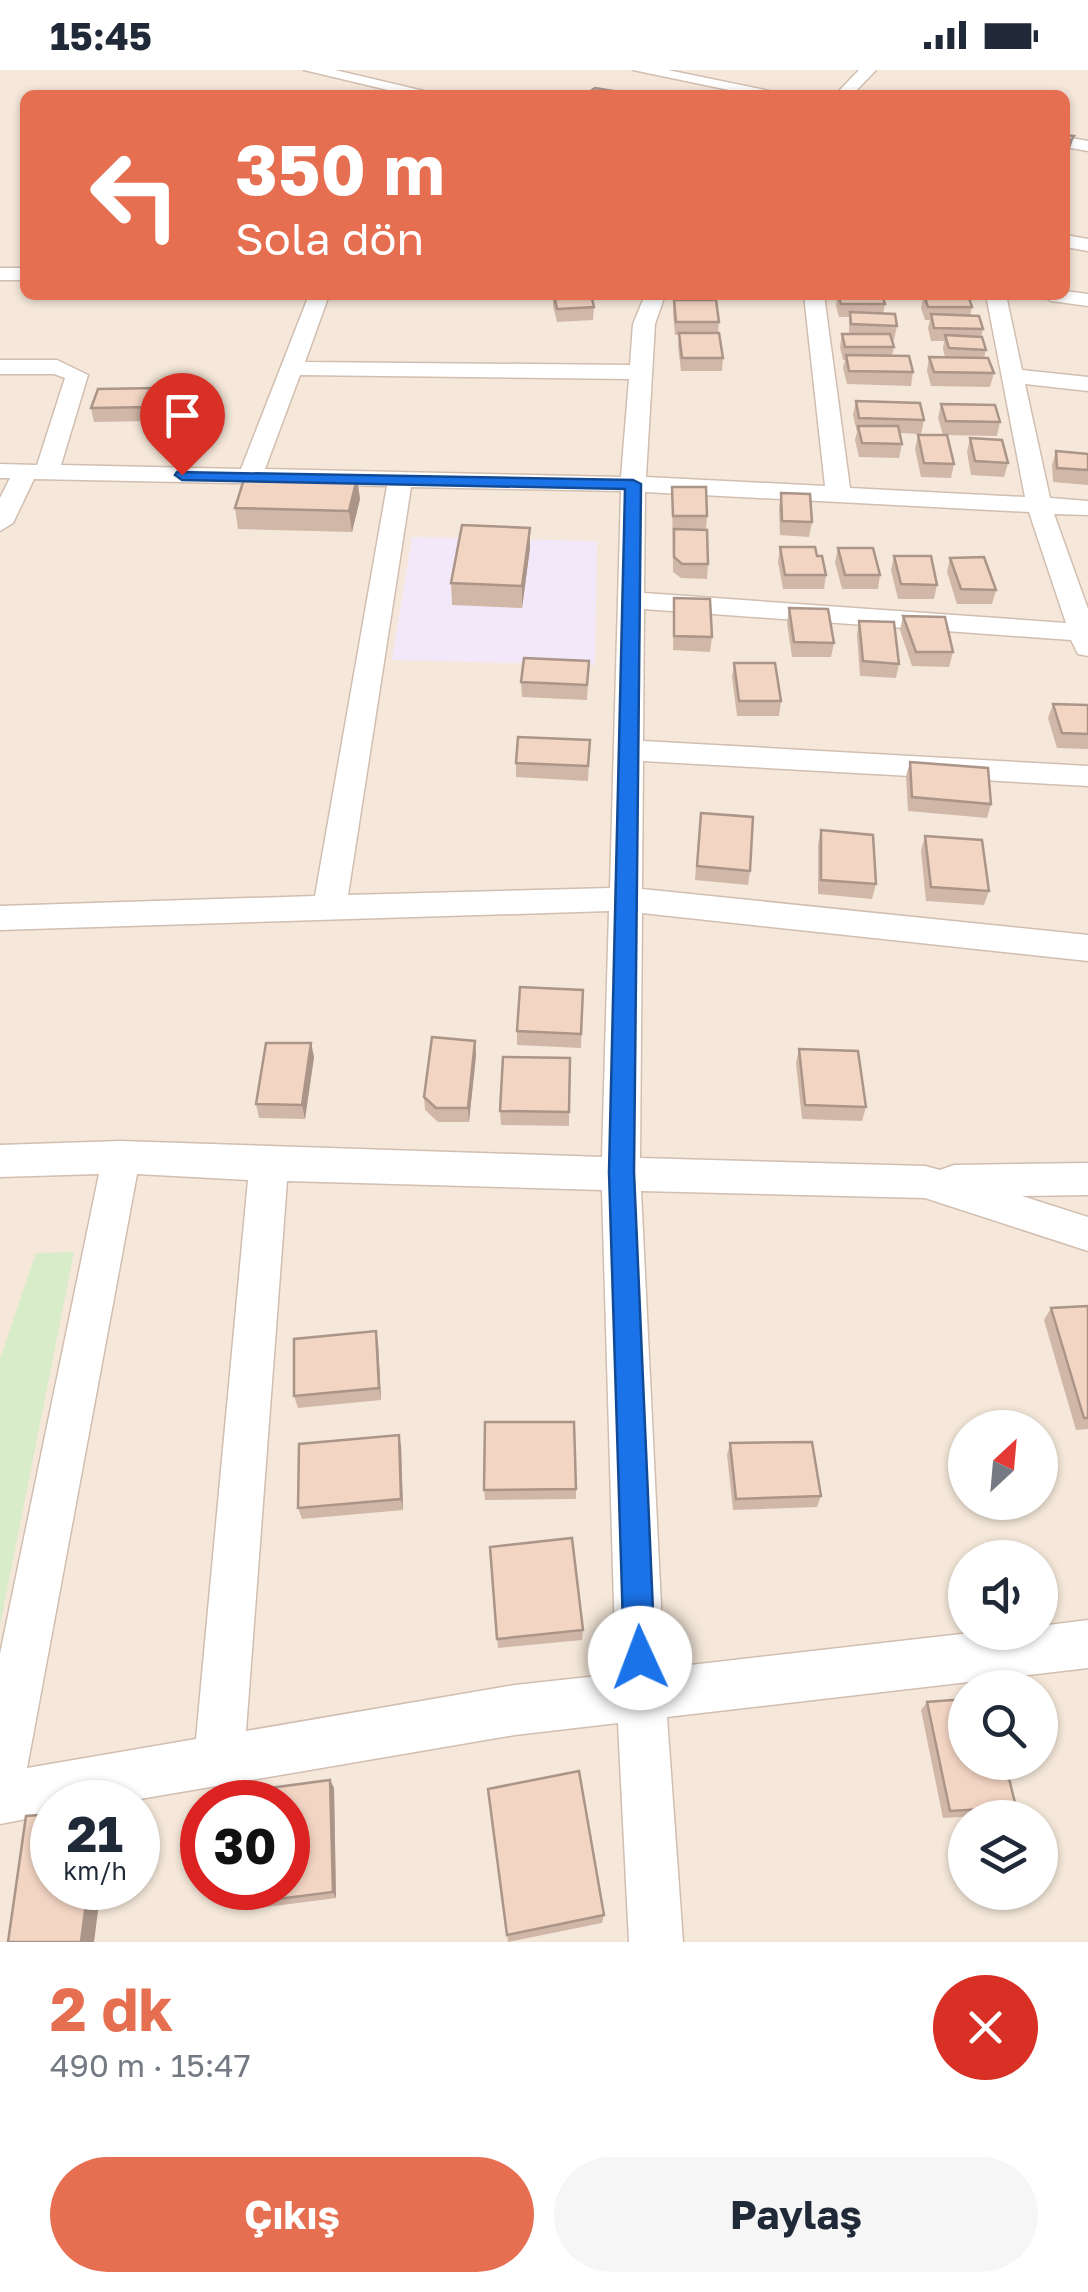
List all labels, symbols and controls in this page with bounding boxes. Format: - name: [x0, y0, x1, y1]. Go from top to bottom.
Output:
- text: 15:45: [50, 13, 152, 58]
- text: 350 m: [235, 126, 445, 210]
- icon: left: [70, 130, 200, 260]
- text: Sola dön: [235, 211, 424, 265]
- pin: [140, 373, 225, 476]
- icon: arrive: [155, 388, 210, 443]
- north arrow: [948, 1410, 1058, 1520]
- map controls: [948, 1410, 1058, 1910]
- button: sound: [948, 1540, 1058, 1650]
- position arrow: [588, 1606, 692, 1710]
- button: search: [948, 1670, 1058, 1780]
- speed limit sign: 30: [180, 1780, 310, 1910]
- button: layers: [948, 1800, 1058, 1910]
- text: 21: [67, 1803, 123, 1863]
- text: km/h: [63, 1855, 127, 1886]
- text: 2 dk: [50, 1972, 173, 2044]
- button: close: [933, 1975, 1038, 2080]
- text: 490 m · 15:47: [50, 2046, 251, 2084]
- button: Çıkış: [50, 2157, 534, 2272]
- button: Paylaş: [554, 2157, 1038, 2272]

